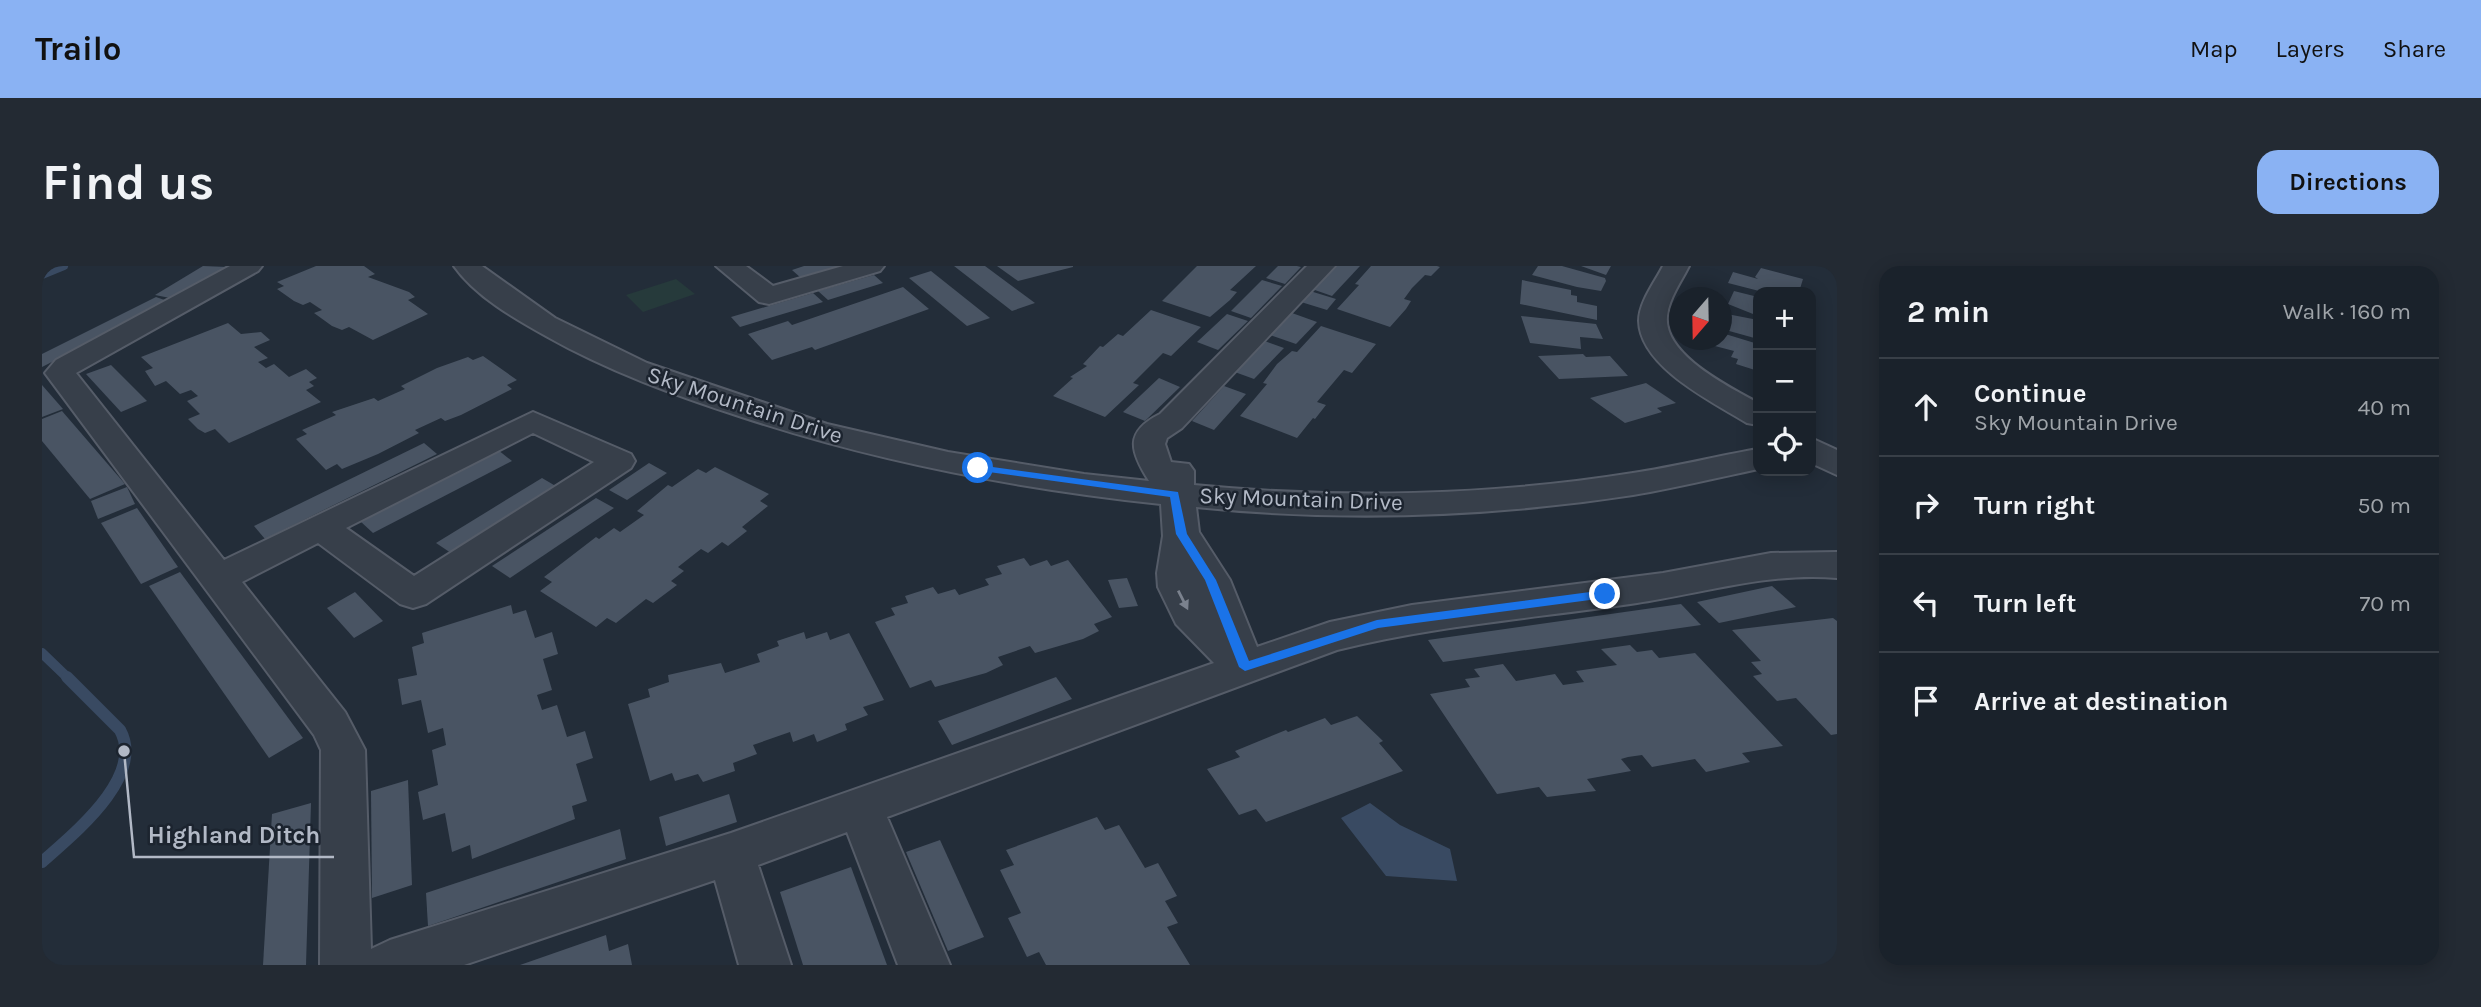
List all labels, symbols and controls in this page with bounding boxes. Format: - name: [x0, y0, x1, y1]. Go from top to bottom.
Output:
- text: Trailo: [35, 30, 122, 68]
- text: Map: [2190, 35, 2238, 63]
- text: Layers: [2276, 35, 2345, 63]
- text: Share: [2383, 35, 2446, 63]
- button: Directions: [2257, 150, 2439, 214]
- text: Find us: [42, 154, 214, 211]
- north arrow: [1669, 287, 1732, 350]
- map controls: [1753, 287, 1816, 476]
- button: +: [1753, 287, 1816, 350]
- text: 2 min: [1907, 294, 1990, 330]
- text: Walk · 160 m: [2283, 298, 2411, 325]
- button: −: [1753, 350, 1816, 413]
- street label: Sky Mountain Drive: [644, 361, 846, 449]
- text: Continue: [1974, 378, 2086, 409]
- icon: ahead: [1907, 388, 1945, 426]
- text: 40 m: [2358, 394, 2411, 421]
- text: Sky Mountain Drive: [1974, 409, 2178, 436]
- button: locate: [1753, 413, 1816, 476]
- route start: [962, 452, 993, 483]
- street label: Sky Mountain Drive: [1199, 482, 1403, 516]
- icon: right: [1907, 486, 1945, 524]
- text: Turn right: [1974, 490, 2095, 521]
- text: 50 m: [2357, 492, 2411, 519]
- route end: [1589, 578, 1620, 609]
- icon: left: [1907, 584, 1945, 622]
- text: Turn left: [1974, 588, 2076, 619]
- one-way arrow: [1178, 590, 1189, 610]
- text: 70 m: [2360, 590, 2411, 617]
- icon: arrive: [1907, 682, 1945, 720]
- text: Arrive at destination: [1974, 686, 2228, 717]
- callout: Highland Ditch: [134, 812, 334, 857]
- text: Highland Ditch: [148, 821, 320, 849]

